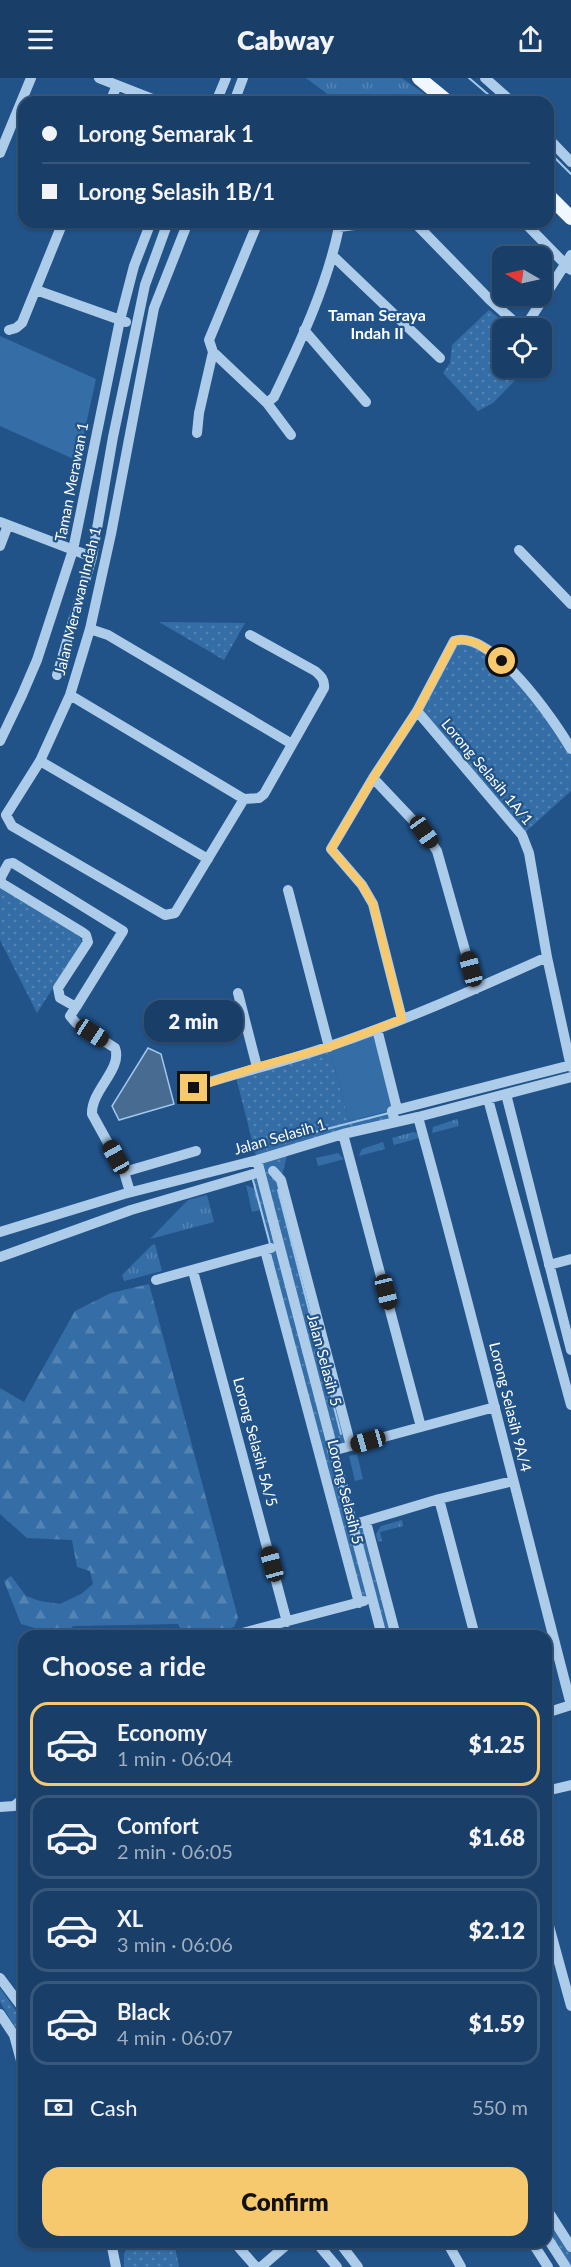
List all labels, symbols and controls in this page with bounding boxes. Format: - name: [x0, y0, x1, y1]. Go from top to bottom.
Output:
- icon: menu: [24, 23, 57, 56]
- text: Cabway: [237, 23, 334, 56]
- icon: share: [514, 23, 547, 56]
- text: Lorong Semarak 1: [78, 120, 254, 147]
- text: Lorong Selasih 1B/1: [78, 178, 275, 205]
- north arrow: [492, 246, 552, 306]
- map controls: [492, 246, 552, 378]
- district label: Taman Seraya Indah II: [328, 305, 426, 342]
- button: locate: [492, 318, 552, 378]
- street label: Taman Merawan 1: [51, 421, 91, 543]
- street label: Jalan Merawan Indah 1: [50, 525, 104, 677]
- route start: [488, 647, 515, 674]
- street label: Lorong Selasih 1A/1: [438, 715, 537, 828]
- car: [406, 812, 442, 852]
- car: [458, 949, 484, 989]
- callout: 2 min: [144, 1001, 244, 1043]
- text: 2 min: [169, 1009, 218, 1033]
- car: [72, 1016, 112, 1050]
- route end: [180, 1074, 207, 1101]
- street label: Jalan Selasih 1: [232, 1114, 328, 1158]
- car: [99, 1137, 133, 1177]
- car: [373, 1272, 399, 1312]
- street label: Jalan Selasih 5: [304, 1312, 346, 1408]
- street label: Lorong Selasih 9A/4: [486, 1340, 536, 1474]
- street label: Lorong Selasih 5A/5: [230, 1375, 282, 1508]
- car: [348, 1427, 388, 1455]
- street label: Lorong Selasih 5: [324, 1438, 368, 1546]
- car: [259, 1544, 285, 1584]
- text: Choose a ride: [42, 1649, 206, 1682]
- icon: car: [45, 1717, 99, 1771]
- text: Economy: [117, 1719, 207, 1746]
- text: $1.25: [469, 1731, 525, 1758]
- text: 1 min · 06:04: [117, 1746, 233, 1770]
- icon: car: [45, 1810, 99, 1864]
- text: Comfort: [117, 1812, 199, 1839]
- text: $1.68: [469, 1824, 525, 1851]
- text: 2 min · 06:05: [117, 1839, 233, 1863]
- icon: car: [45, 1903, 99, 1957]
- text: XL: [117, 1905, 143, 1932]
- text: $2.12: [469, 1917, 525, 1944]
- text: 3 min · 06:06: [117, 1932, 233, 1956]
- icon: car: [45, 1996, 99, 2050]
- text: Black: [117, 1998, 170, 2025]
- text: $1.59: [469, 2010, 525, 2037]
- text: 4 min · 06:07: [117, 2025, 233, 2049]
- icon: cash: [42, 2091, 75, 2124]
- text: Cash: [90, 2094, 137, 2121]
- text: 550 m: [472, 2095, 528, 2119]
- button: Confirm: [42, 2167, 528, 2236]

